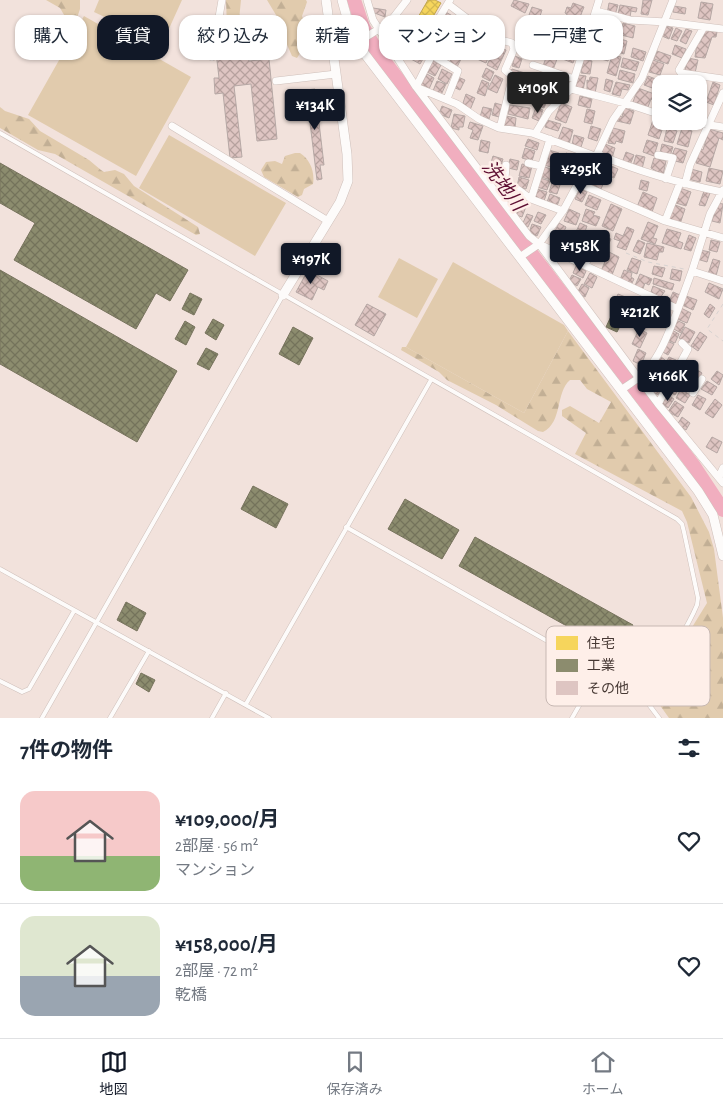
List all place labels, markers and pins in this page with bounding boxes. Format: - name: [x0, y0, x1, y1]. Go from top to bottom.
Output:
- pin: ¥109K: [503, 72, 573, 114]
- pin: ¥134K: [280, 88, 350, 131]
- pin: ¥295K: [546, 152, 616, 195]
- pin: ¥158K: [545, 230, 615, 272]
- pin: ¥197K: [276, 242, 346, 285]
- pin: ¥212K: [605, 296, 675, 338]
- pin: ¥166K: [633, 360, 703, 402]

